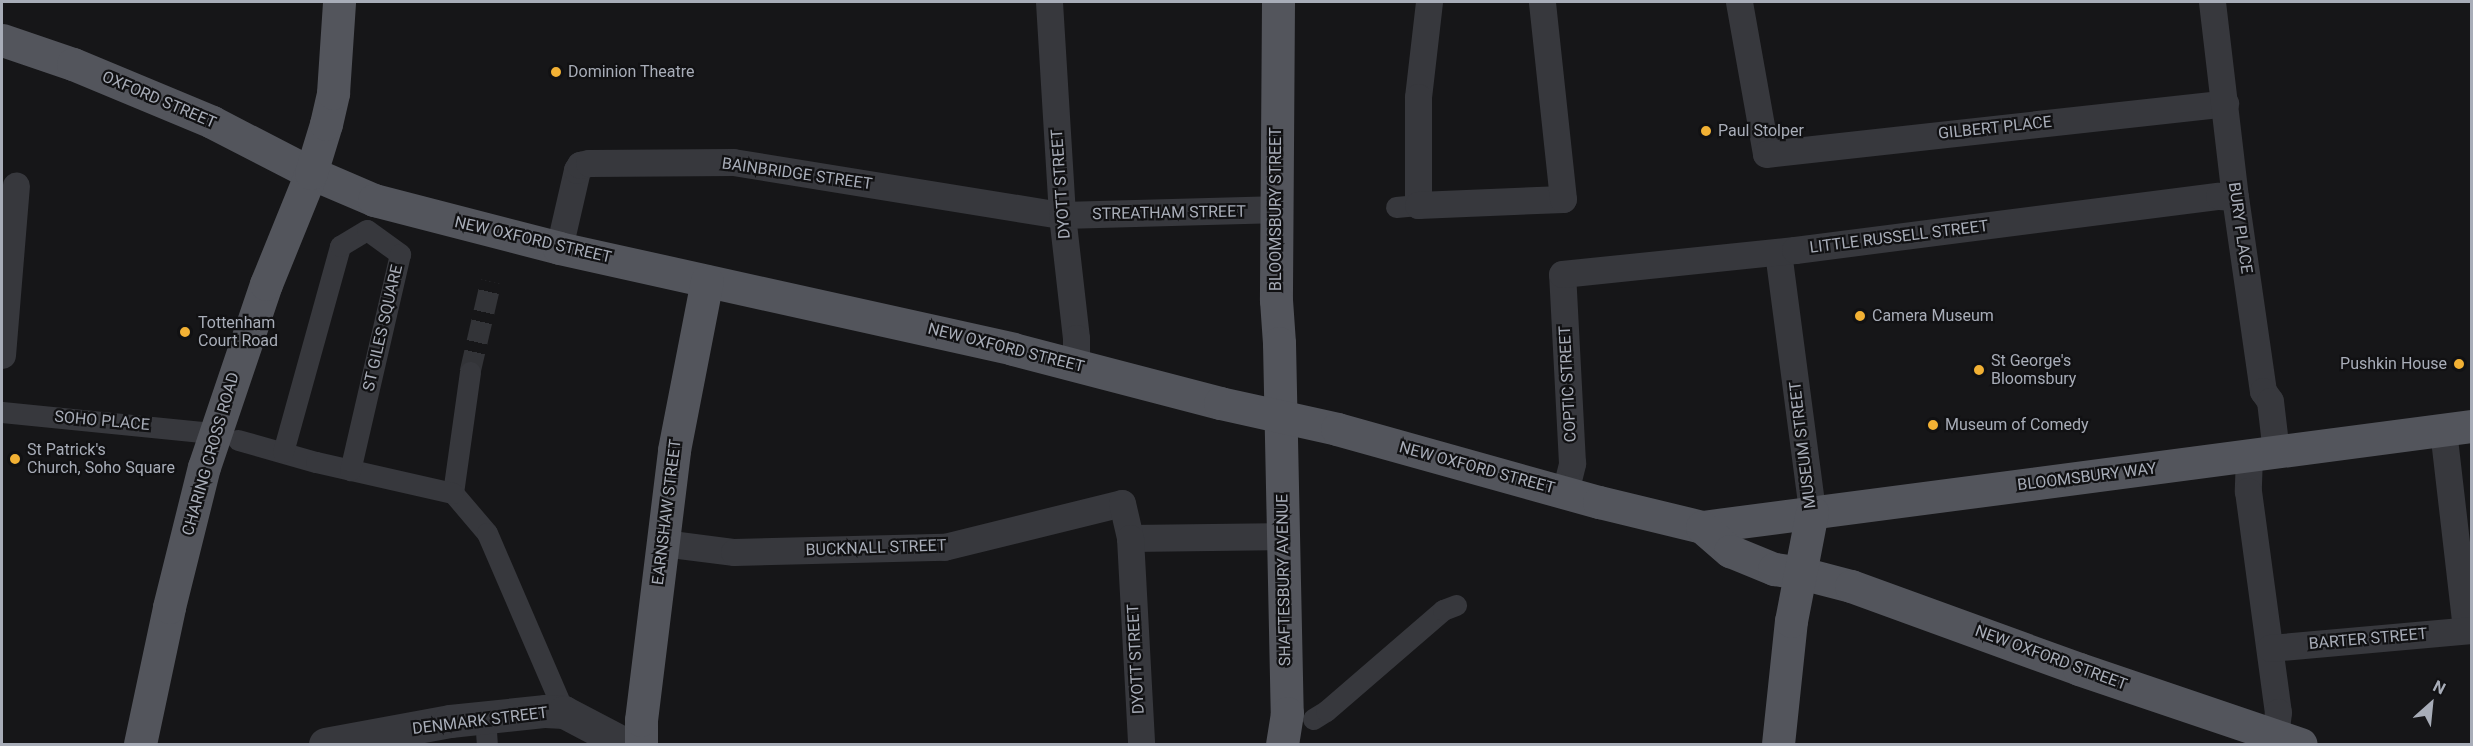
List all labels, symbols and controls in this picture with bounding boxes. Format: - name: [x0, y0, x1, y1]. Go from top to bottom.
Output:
- place label: Dominion Theatre: [568, 62, 695, 82]
- marker: Dominion Theatre: [549, 65, 563, 79]
- street label: OXFORD STREET: [99, 67, 219, 133]
- street label: GILBERT PLACE: [1937, 112, 2053, 144]
- place label: Paul Stolper: [1718, 121, 1804, 141]
- marker: Paul Stolper: [1699, 124, 1713, 138]
- street label: BLOOMSBURY STREET: [1266, 127, 1286, 291]
- street label: DYOTT STREET: [1048, 128, 1074, 240]
- street label: BAINBRIDGE STREET: [721, 154, 873, 194]
- street label: BURY PLACE: [2224, 181, 2256, 275]
- street label: STREATHAM STREET: [1092, 202, 1246, 224]
- street label: NEW OXFORD STREET: [453, 213, 613, 267]
- street label: LITTLE RUSSELL STREET: [1809, 217, 1989, 257]
- street label: ST GILES SQUARE: [359, 263, 407, 393]
- place label: Camera Museum: [1872, 306, 1994, 326]
- marker: Camera Museum: [1853, 309, 1867, 323]
- place label: Tottenham Court Road: [198, 313, 278, 351]
- street label: NEW OXFORD STREET: [926, 319, 1086, 377]
- marker: Tottenham Court Road: [176, 323, 194, 341]
- street label: COPTIC STREET: [1555, 325, 1581, 443]
- place label: St George's Bloomsbury: [1991, 351, 2076, 389]
- place label: Pushkin House: [2340, 354, 2447, 374]
- marker: Pushkin House: [2452, 357, 2466, 371]
- marker: St George's Bloomsbury: [1972, 363, 1986, 377]
- street label: CHARING CROSS ROAD: [179, 370, 243, 538]
- street label: MUSEUM STREET: [1786, 380, 1820, 510]
- street label: SOHO PLACE: [54, 407, 150, 435]
- place label: Museum of Comedy: [1945, 415, 2089, 435]
- marker: Museum of Comedy: [1926, 418, 1940, 432]
- street label: EARNSHAW STREET: [649, 438, 685, 586]
- street label: NEW OXFORD STREET: [1397, 438, 1557, 498]
- place label: St Patrick's Church, Soho Square: [27, 440, 175, 478]
- marker: St Patrick's Church, Soho Square: [8, 452, 22, 466]
- street label: BLOOMSBURY WAY: [2016, 459, 2158, 495]
- street label: SHAFTESBURY AVENUE: [1273, 494, 1295, 666]
- street label: BUCKNALL STREET: [805, 536, 947, 560]
- street label: DYOTT STREET: [1124, 603, 1148, 715]
- street label: NEW OXFORD STREET: [1972, 622, 2130, 694]
- street label: BARTER STREET: [2308, 624, 2428, 654]
- north arrow: [2401, 674, 2461, 734]
- text: N: [2430, 676, 2449, 699]
- street label: DENMARK STREET: [411, 703, 549, 739]

